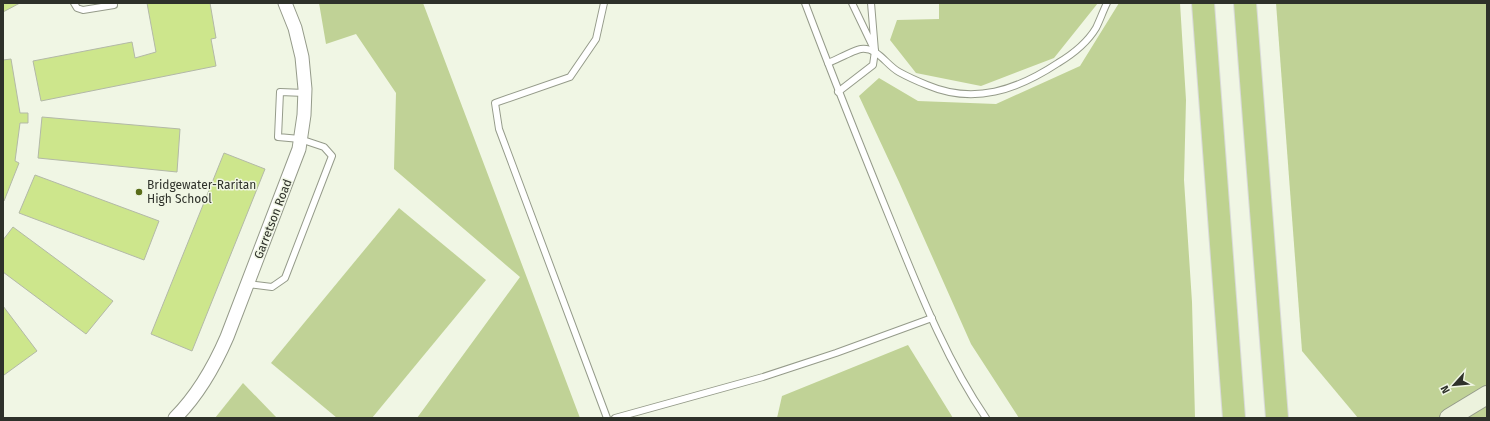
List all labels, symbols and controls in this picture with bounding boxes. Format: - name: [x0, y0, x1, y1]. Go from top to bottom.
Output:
- street label: Garretson Road: [251, 177, 295, 261]
- place label: Bridgewater-Raritan High School: [147, 178, 256, 206]
- marker: Bridgewater-Raritan High School: [134, 187, 144, 197]
- north arrow: [1434, 365, 1474, 405]
- text: N: [1438, 383, 1453, 396]

